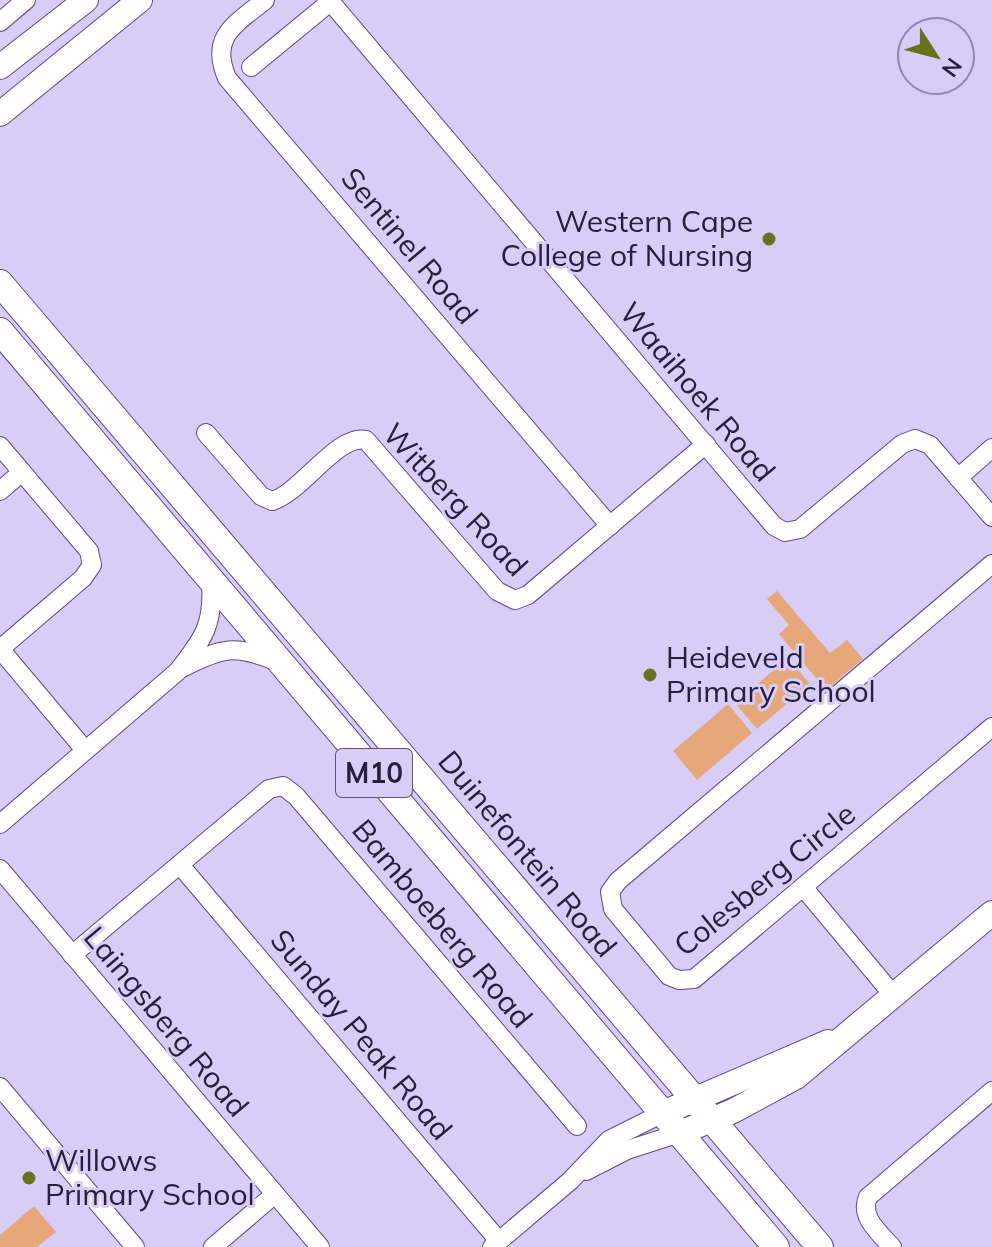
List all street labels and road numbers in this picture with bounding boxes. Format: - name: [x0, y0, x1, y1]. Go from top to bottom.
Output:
- street label: Sentinel Road: [333, 159, 486, 331]
- street label: Waaihoek Road: [612, 294, 784, 489]
- street label: Witberg Road: [375, 415, 536, 584]
- street label: Duinefontein Road: [430, 742, 625, 964]
- road number: M10: [336, 749, 412, 797]
- street label: Colesberg Circle: [666, 794, 863, 964]
- street label: Bamboeberg Road: [344, 811, 541, 1035]
- street label: Laingsberg Road: [76, 919, 257, 1124]
- street label: Sunday Peak Road: [263, 921, 461, 1147]

